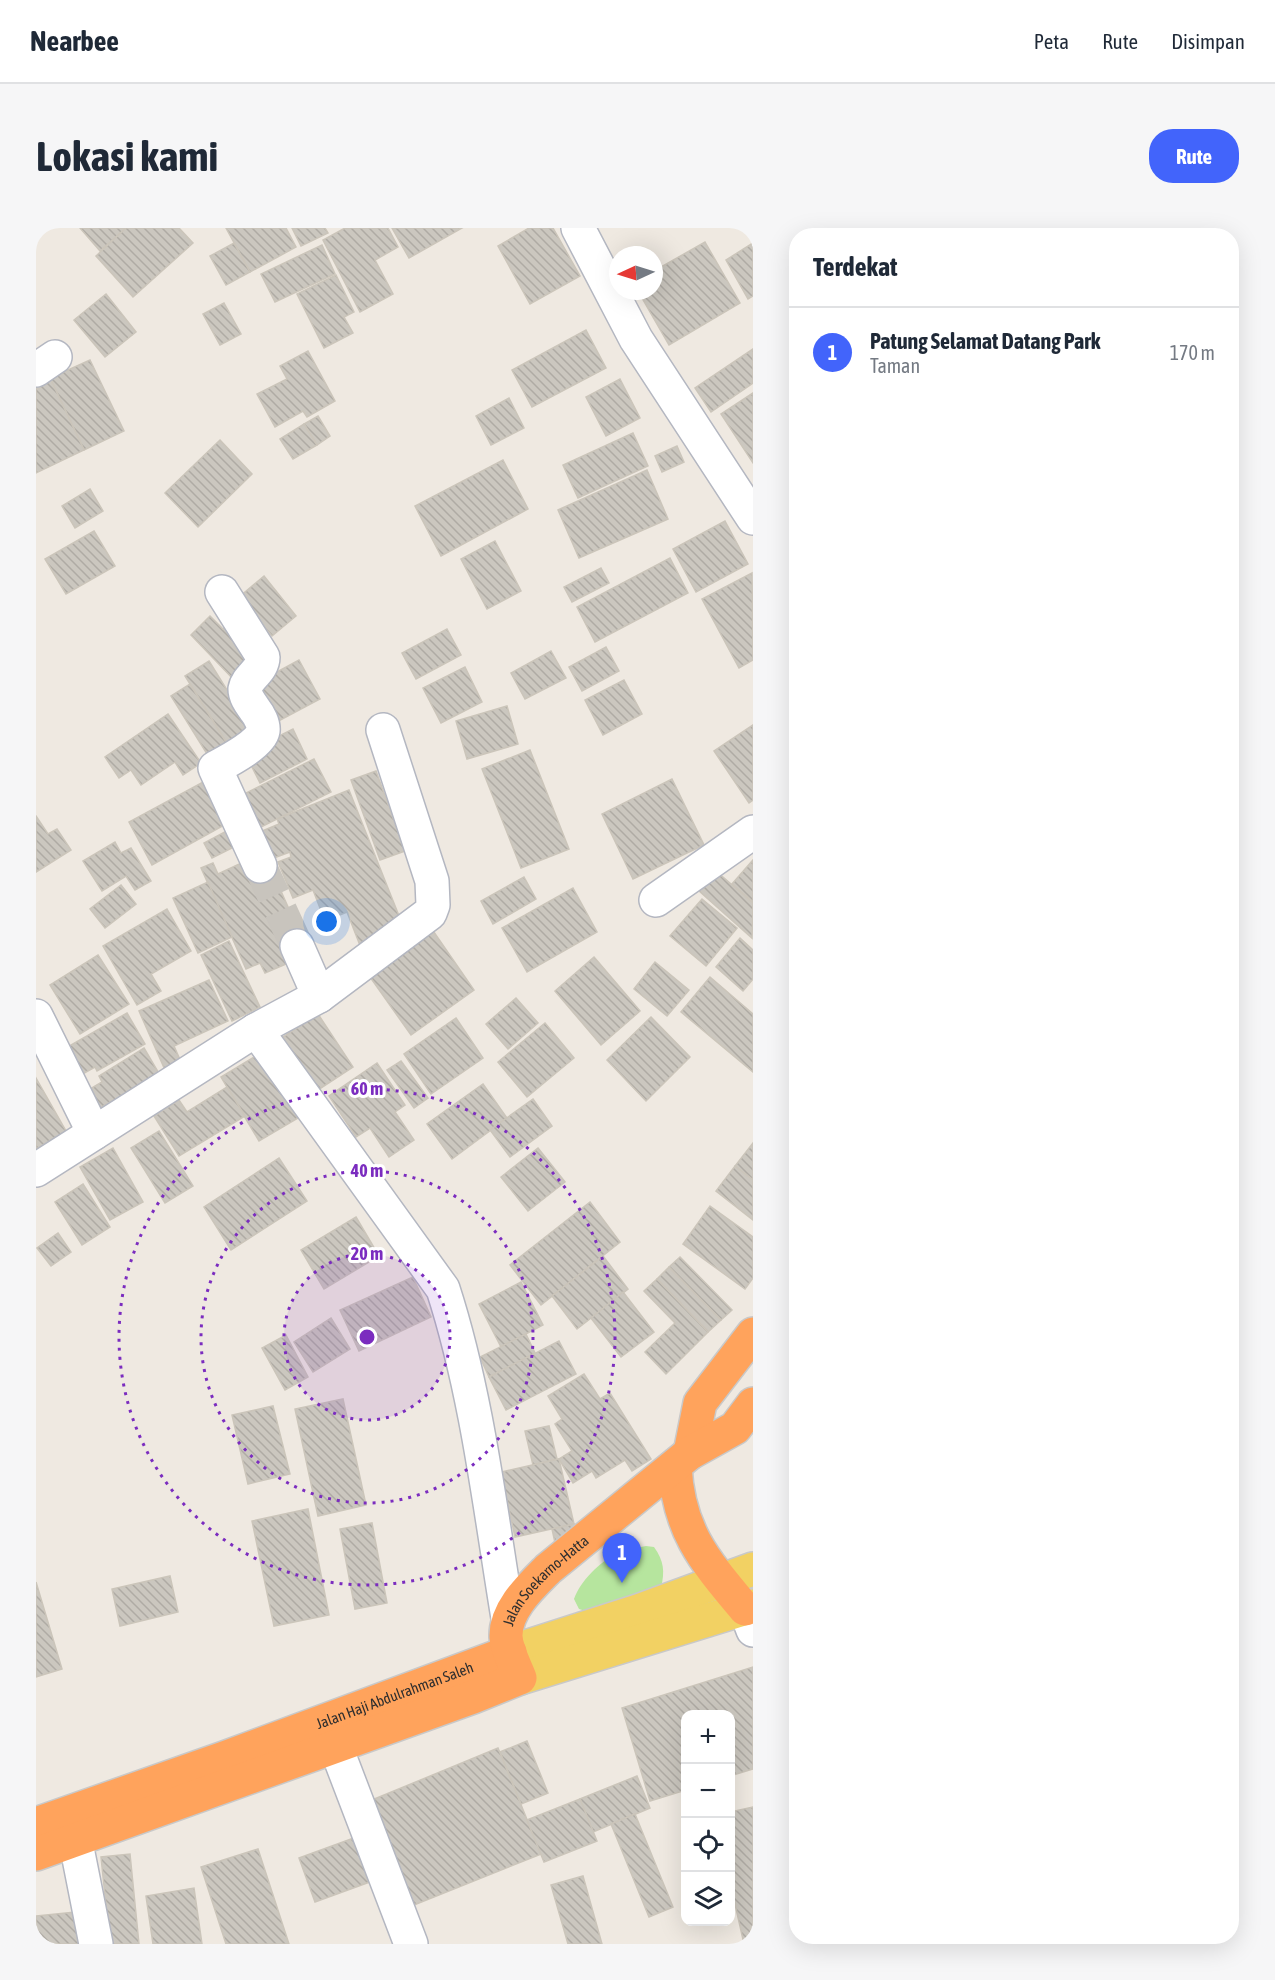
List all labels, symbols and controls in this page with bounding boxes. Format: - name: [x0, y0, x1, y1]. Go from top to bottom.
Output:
- text: Nearbee: [30, 25, 119, 57]
- text: Peta: [1034, 29, 1069, 53]
- text: Rute: [1102, 29, 1138, 53]
- text: Disimpan: [1171, 29, 1245, 53]
- button: Rute: [1149, 129, 1239, 183]
- text: Lokasi kami: [36, 132, 218, 180]
- north arrow: [609, 246, 663, 300]
- text: Terdekat: [813, 252, 897, 282]
- text: Patung Selamat Datang Park: [870, 328, 1100, 354]
- text: 1: [828, 341, 837, 364]
- text: 170 m: [1170, 341, 1215, 364]
- text: Taman: [870, 354, 920, 377]
- your location: [312, 907, 341, 936]
- text: 60 m: [351, 1078, 383, 1099]
- text: 40 m: [350, 1160, 383, 1181]
- text: 20 m: [351, 1243, 383, 1264]
- centre of rings: [357, 1327, 377, 1347]
- street label: Jalan Soekarno-Hatta: [499, 1531, 591, 1628]
- pin: 1: [602, 1534, 642, 1583]
- street label: Jalan Haji Abdulrahman Saleh: [313, 1658, 475, 1732]
- map controls: [681, 1710, 735, 1926]
- button: +: [681, 1710, 735, 1764]
- button: −: [681, 1764, 735, 1818]
- button: locate: [681, 1818, 735, 1872]
- button: layers: [681, 1872, 735, 1926]

